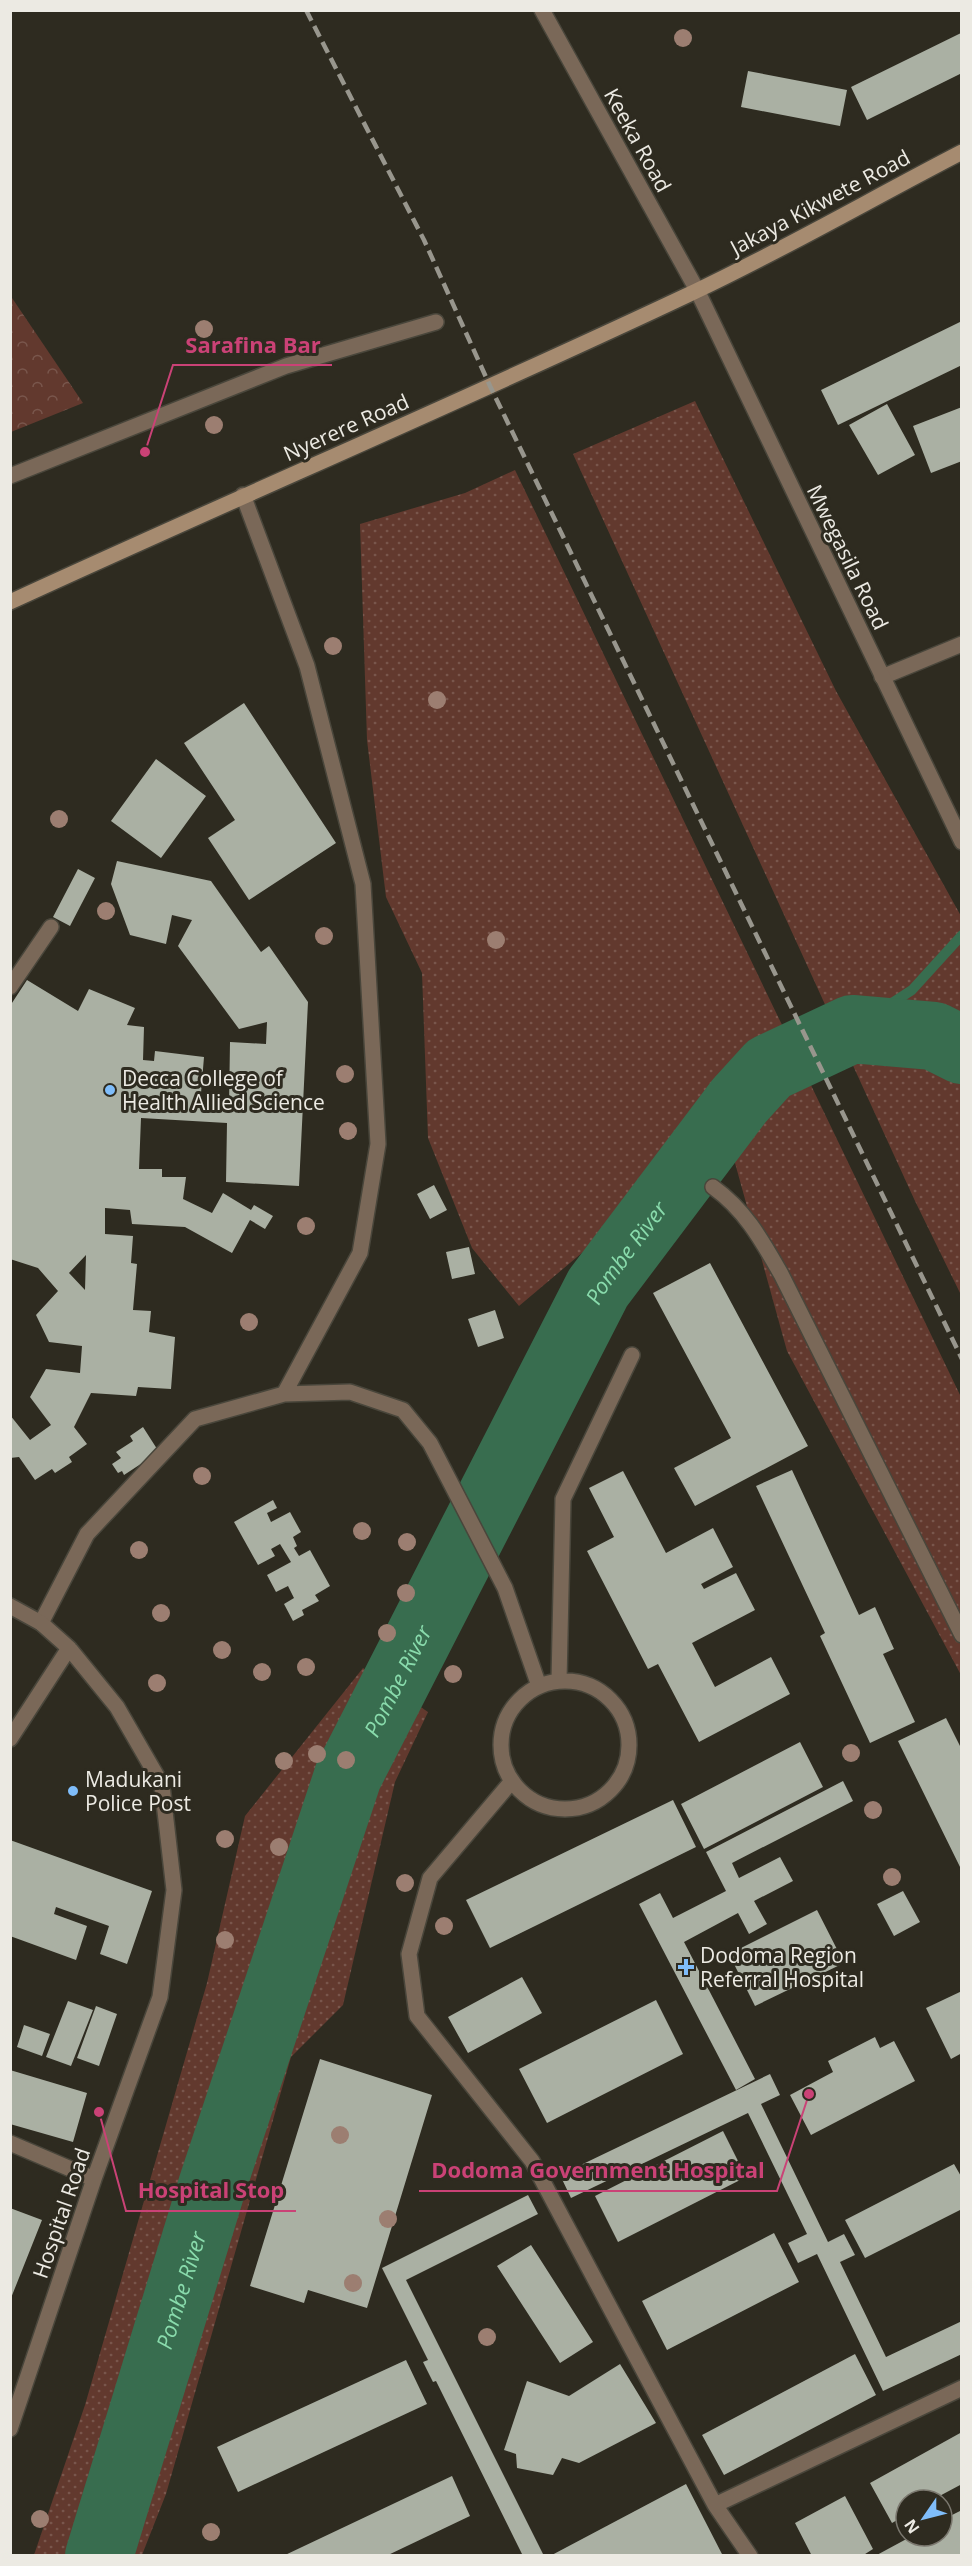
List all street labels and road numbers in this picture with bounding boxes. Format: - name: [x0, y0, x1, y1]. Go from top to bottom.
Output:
- street label: Keeka Road: [598, 83, 678, 197]
- street label: Jakaya Kikwete Road: [723, 143, 915, 262]
- street label: Nyerere Road: [279, 387, 413, 467]
- street label: Mwegasila Road: [801, 480, 895, 634]
- street label: Hospital Road: [26, 2144, 96, 2282]

